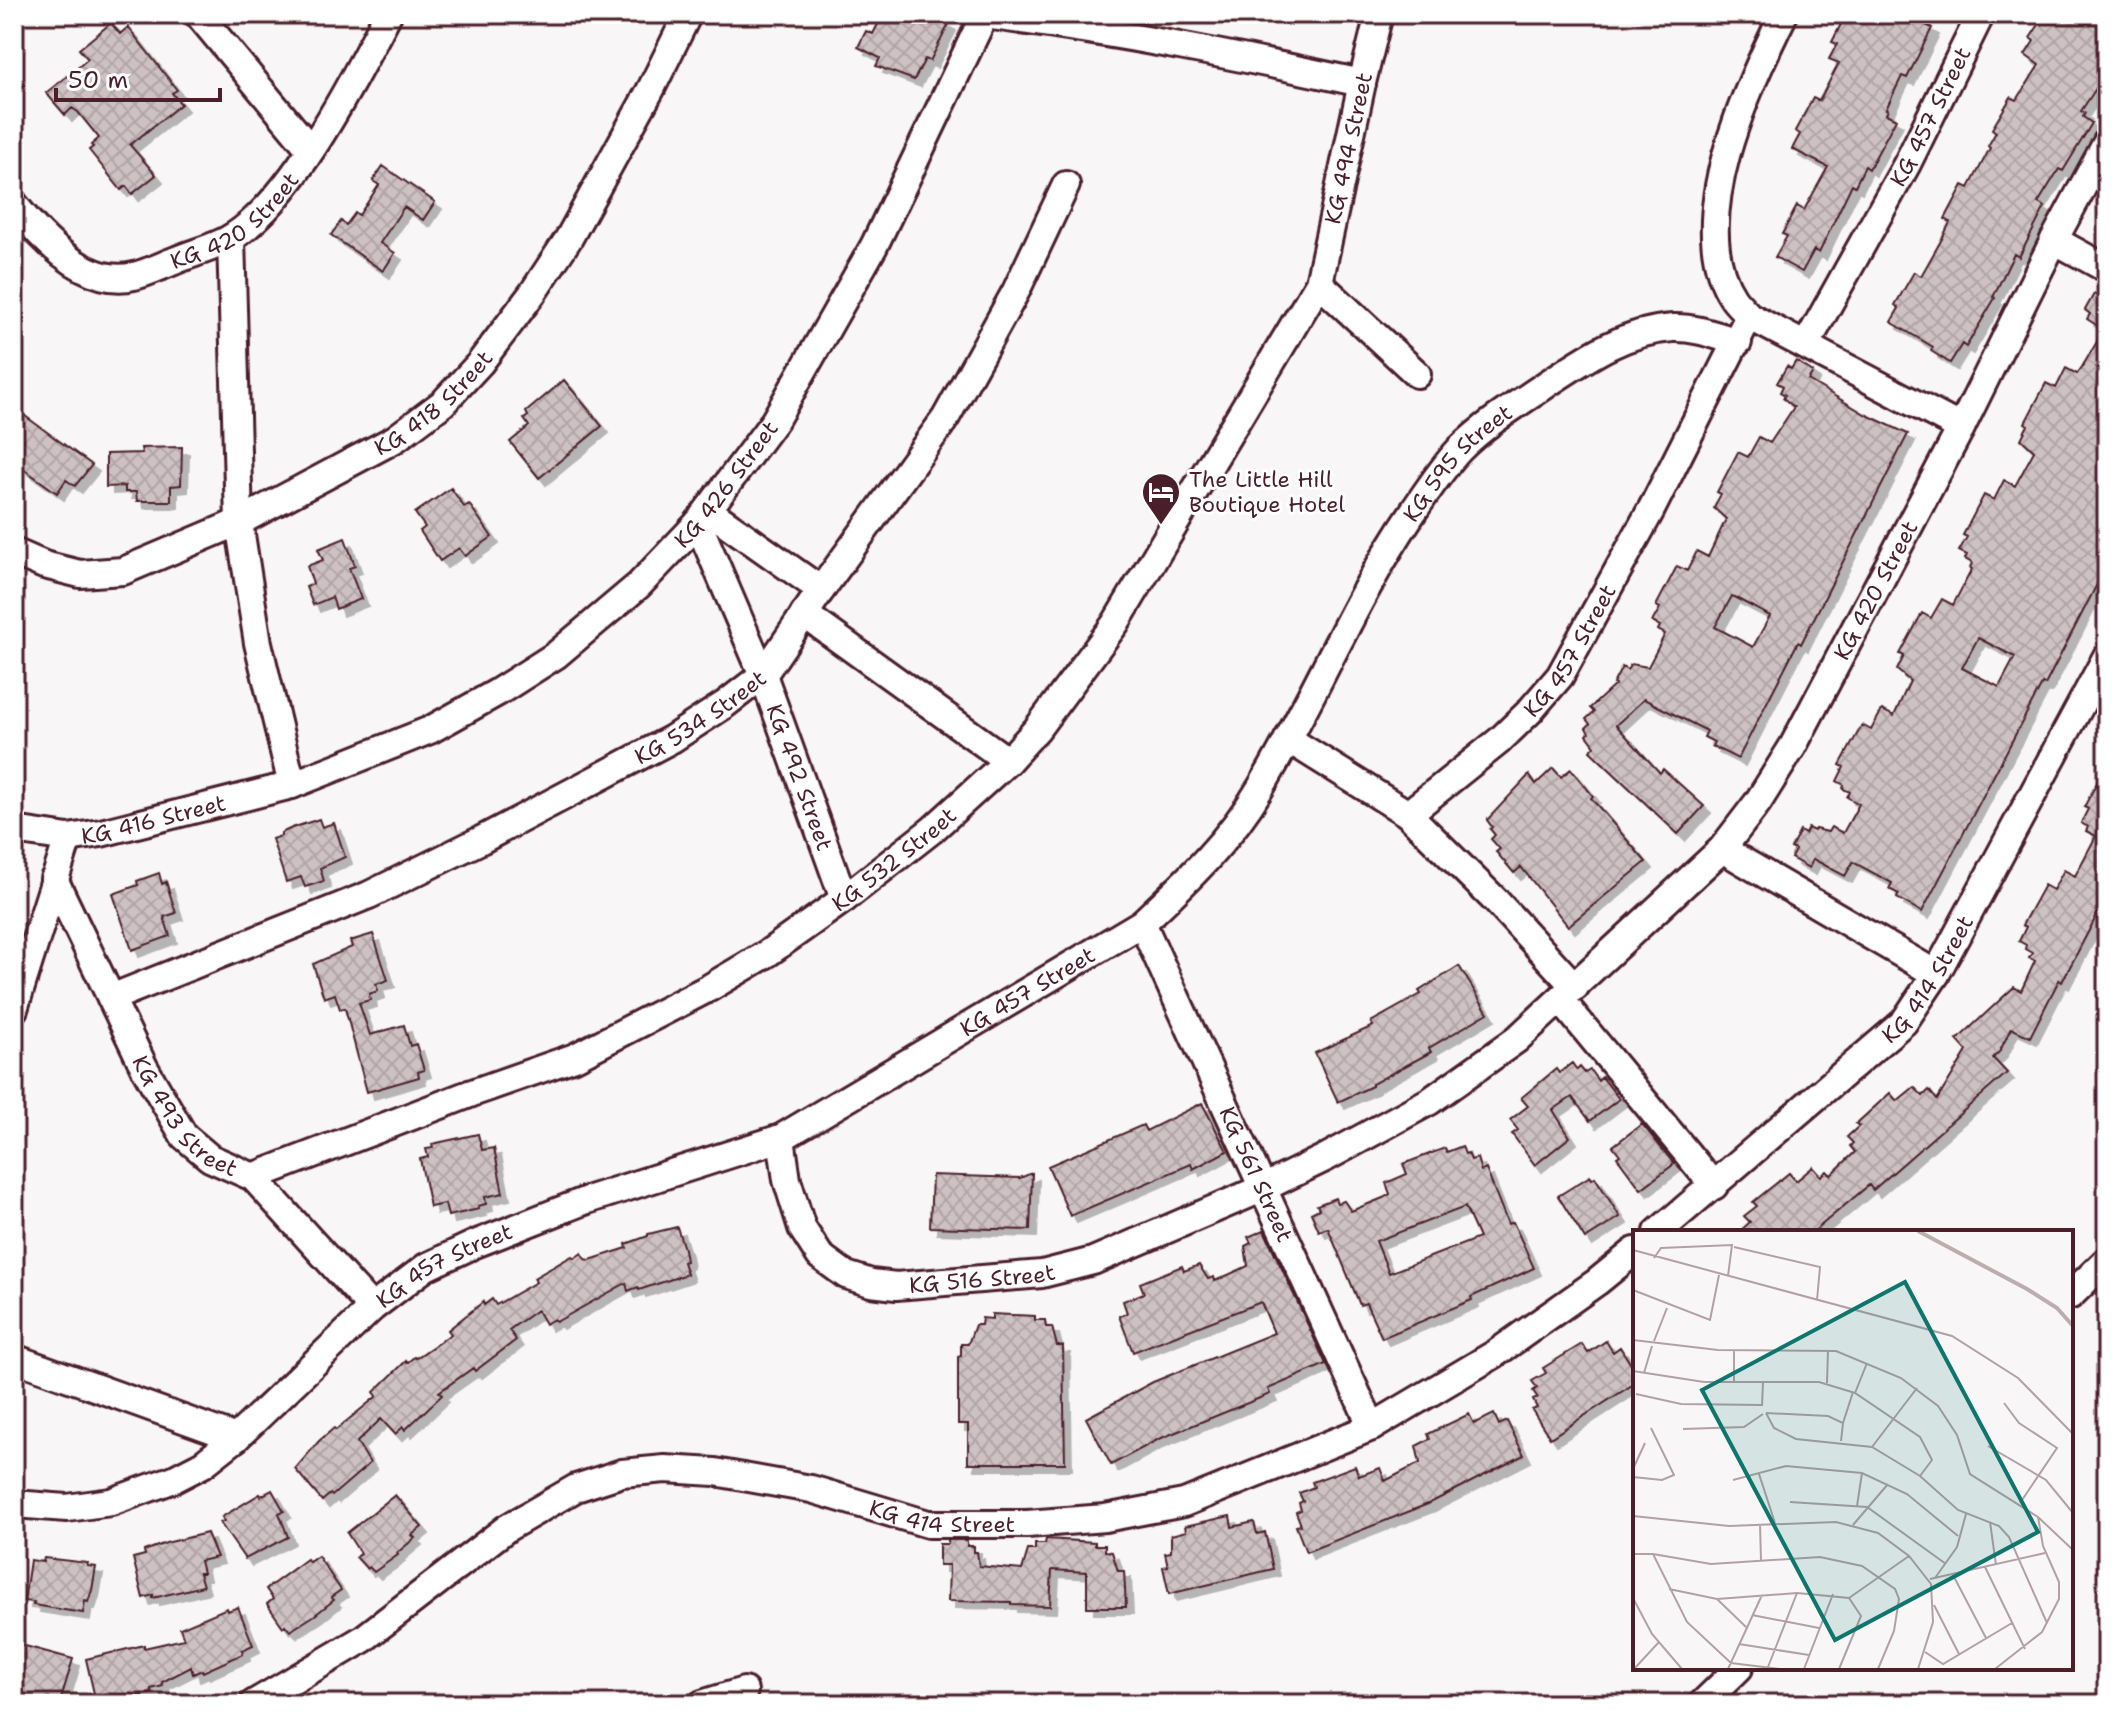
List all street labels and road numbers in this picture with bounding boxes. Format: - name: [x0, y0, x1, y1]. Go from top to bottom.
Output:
- street label: KG 457 Street: [1883, 42, 1977, 192]
- street label: KG 494 Street: [1318, 69, 1379, 227]
- street label: KG 420 Street: [166, 166, 305, 276]
- street label: KG 418 Street: [369, 345, 499, 462]
- street label: KG 595 Street: [1396, 397, 1518, 527]
- street label: KG 426 Street: [667, 415, 784, 554]
- street label: KG 420 Street: [1827, 515, 1924, 665]
- street label: KG 457 Street: [1517, 579, 1622, 723]
- street label: KG 534 Street: [629, 663, 772, 771]
- street label: KG 492 Street: [760, 700, 840, 855]
- street label: KG 416 Street: [79, 788, 229, 850]
- street label: KG 532 Street: [826, 801, 962, 918]
- street label: KG 414 Street: [1875, 910, 1979, 1049]
- street label: KG 457 Street: [954, 940, 1100, 1043]
- street label: KG 493 Street: [126, 1050, 242, 1183]
- street label: KG 561 Street: [1213, 1102, 1300, 1246]
- street label: KG 457 Street: [370, 1216, 516, 1314]
- street label: KG 516 Street: [908, 1257, 1058, 1299]
- street label: KG 414 Street: [866, 1493, 1015, 1539]

